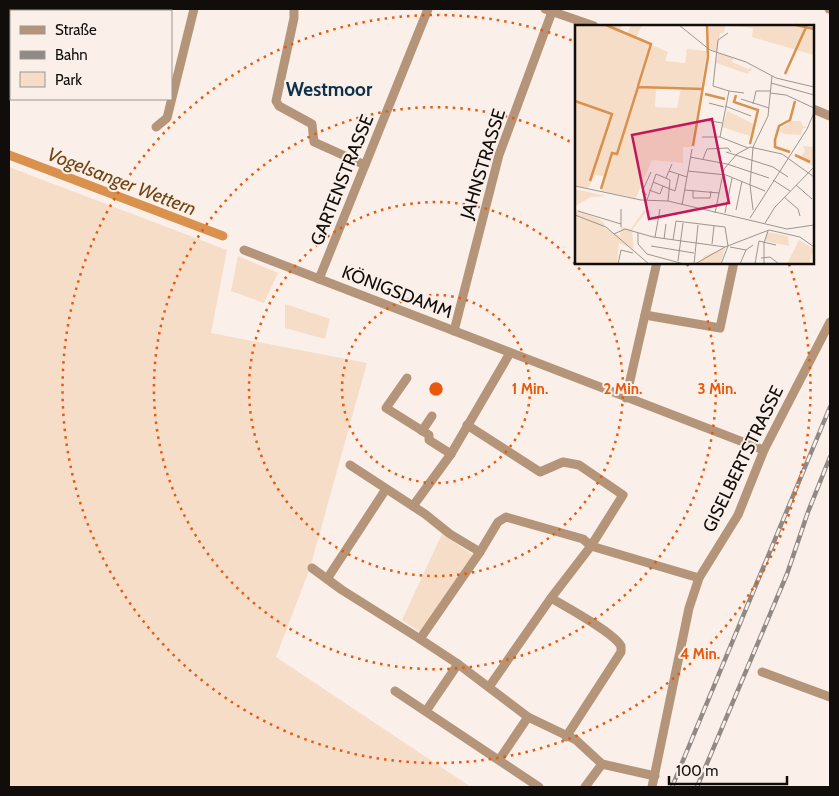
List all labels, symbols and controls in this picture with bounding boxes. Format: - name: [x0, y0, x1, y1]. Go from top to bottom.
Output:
- legend: [10, 10, 172, 100]
- text: Straße: [55, 21, 97, 39]
- inset map: [575, 25, 814, 264]
- text: Bahn: [55, 46, 88, 64]
- text: Park: [55, 71, 82, 89]
- district label: Westmoor: [286, 78, 373, 101]
- street label: JAHNSTRASSE: [456, 106, 510, 223]
- street label: GARTENSTRASSE: [306, 111, 378, 249]
- water label: Vogelsanger Wettern: [44, 143, 199, 220]
- street label: KÖNIGSDAMM: [339, 261, 455, 323]
- centre of rings: [427, 380, 445, 398]
- text: 1 Min.: [512, 380, 548, 398]
- text: 2 Min.: [604, 380, 642, 398]
- text: 3 Min.: [697, 380, 737, 398]
- street label: GISELBERTSTRASSE: [698, 382, 788, 536]
- text: 4 Min.: [680, 645, 720, 663]
- scale bar: [669, 754, 786, 786]
- text: 100 m: [676, 762, 718, 780]

